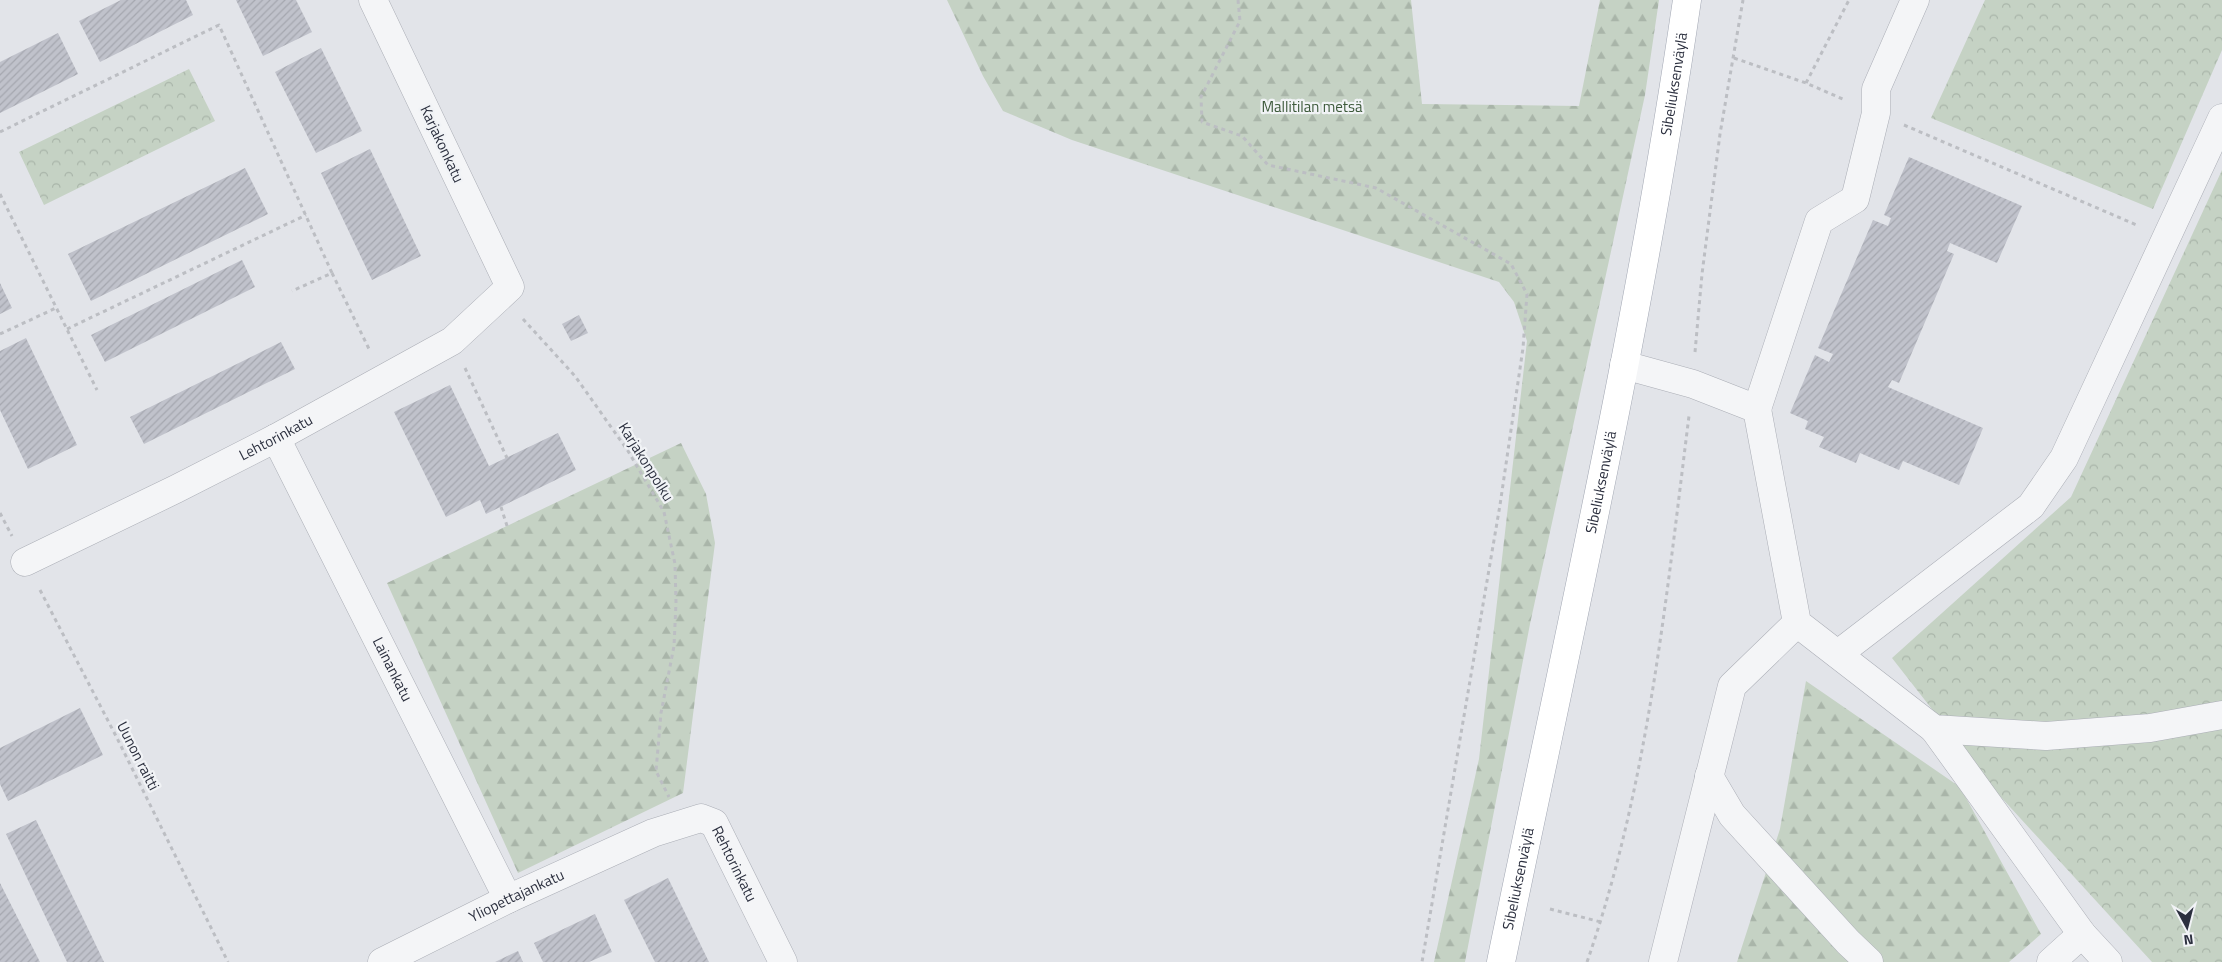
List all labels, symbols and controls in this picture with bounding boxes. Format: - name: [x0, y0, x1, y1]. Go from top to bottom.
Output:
- street label: Sibeliuksenväylä: [1654, 30, 1693, 137]
- park label: Mallitilan metsä: [1261, 95, 1363, 118]
- street label: Karjakonkatu: [415, 101, 470, 186]
- street label: Lehtorinkatu: [235, 408, 317, 466]
- street label: Karjakonpolku: [613, 418, 680, 506]
- street label: Sibeliuksenväylä: [1579, 428, 1622, 536]
- street label: Lainankatu: [367, 633, 419, 705]
- street label: Uunon raitti: [111, 717, 166, 794]
- street label: Rehtorinkatu: [706, 822, 763, 906]
- street label: Sibeliuksenväylä: [1496, 825, 1540, 932]
- street label: Yliopettajankatu: [465, 863, 568, 928]
- north arrow: [2162, 902, 2212, 952]
- text: N: [2183, 929, 2195, 951]

